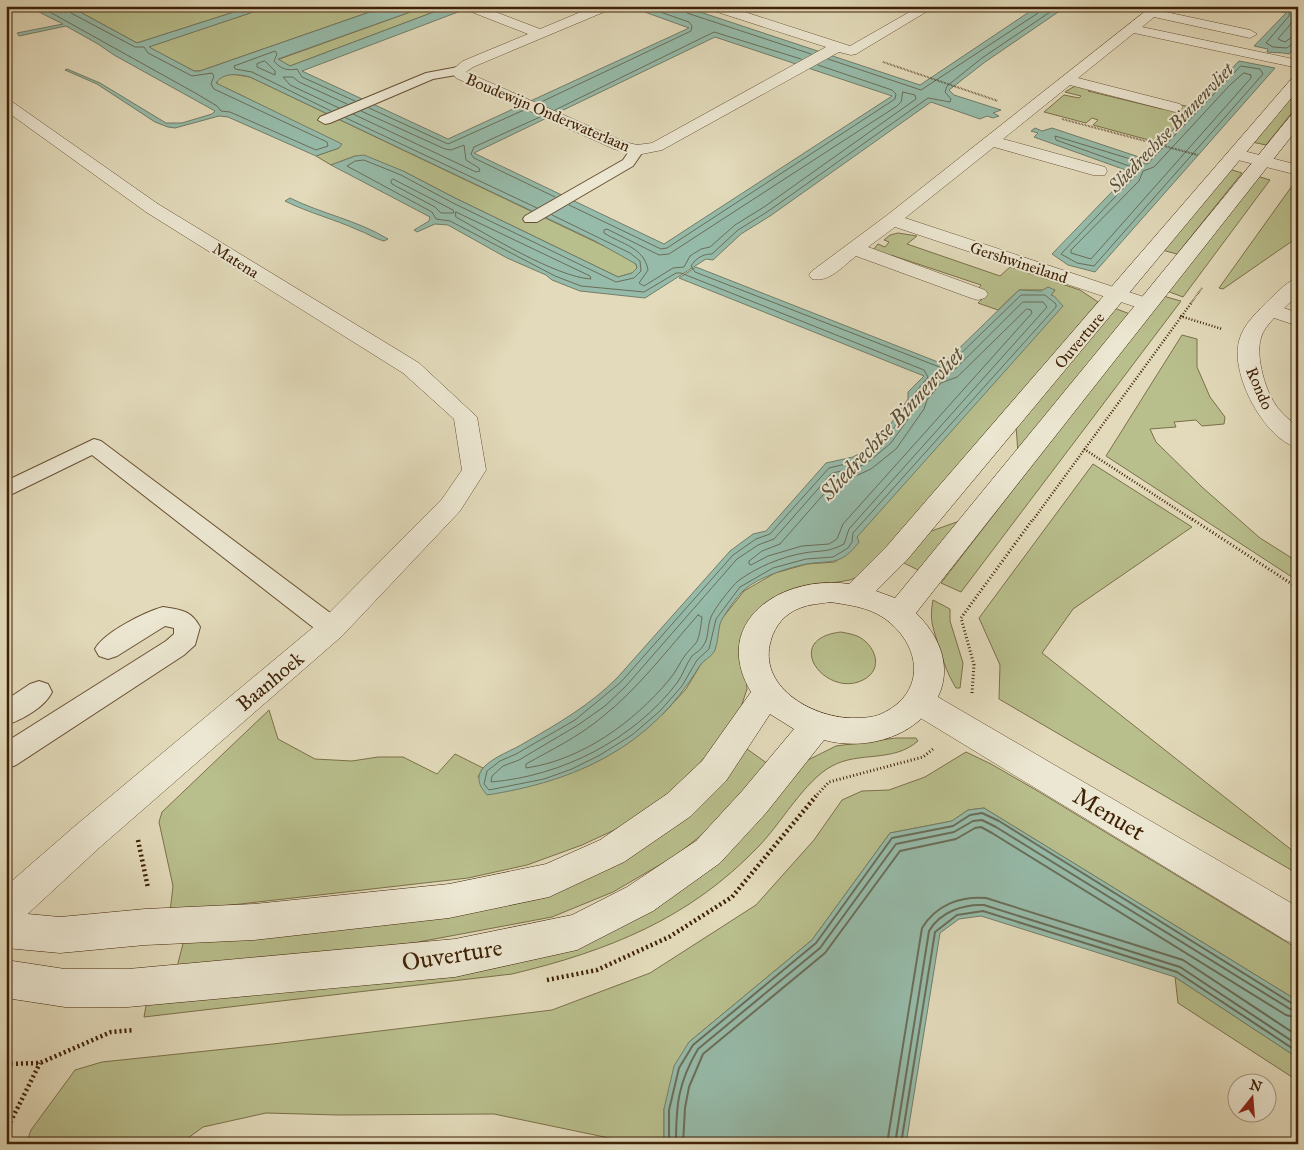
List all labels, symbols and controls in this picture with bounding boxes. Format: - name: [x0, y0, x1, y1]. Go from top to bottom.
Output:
- water label: Sliedrechtse Binnenvliet: [1103, 58, 1239, 198]
- street label: Boudewijn Onderwaterlaan: [463, 69, 633, 156]
- street label: Gershwineiland: [968, 238, 1070, 287]
- street label: Matena: [209, 239, 263, 282]
- street label: Ouverture: [1050, 308, 1109, 372]
- water label: Sliedrechtse Binnenvliet: [814, 341, 970, 506]
- street label: Rondo: [1242, 364, 1277, 412]
- street label: Baanhoek: [232, 646, 309, 716]
- street label: Menuet: [1068, 781, 1151, 847]
- street label: Ouverture: [400, 932, 504, 978]
- north arrow: [1226, 1072, 1276, 1122]
- text: N: [1247, 1076, 1264, 1096]

